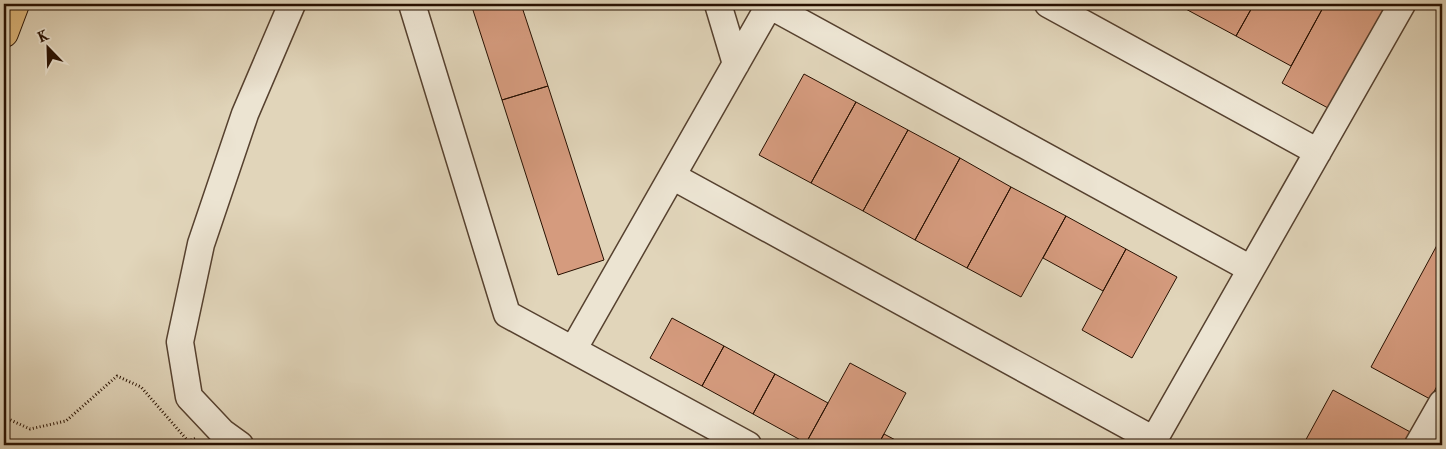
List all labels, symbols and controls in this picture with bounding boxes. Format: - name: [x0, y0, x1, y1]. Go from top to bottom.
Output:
- north arrow: [22, 22, 72, 72]
- text: K: [35, 26, 52, 46]

